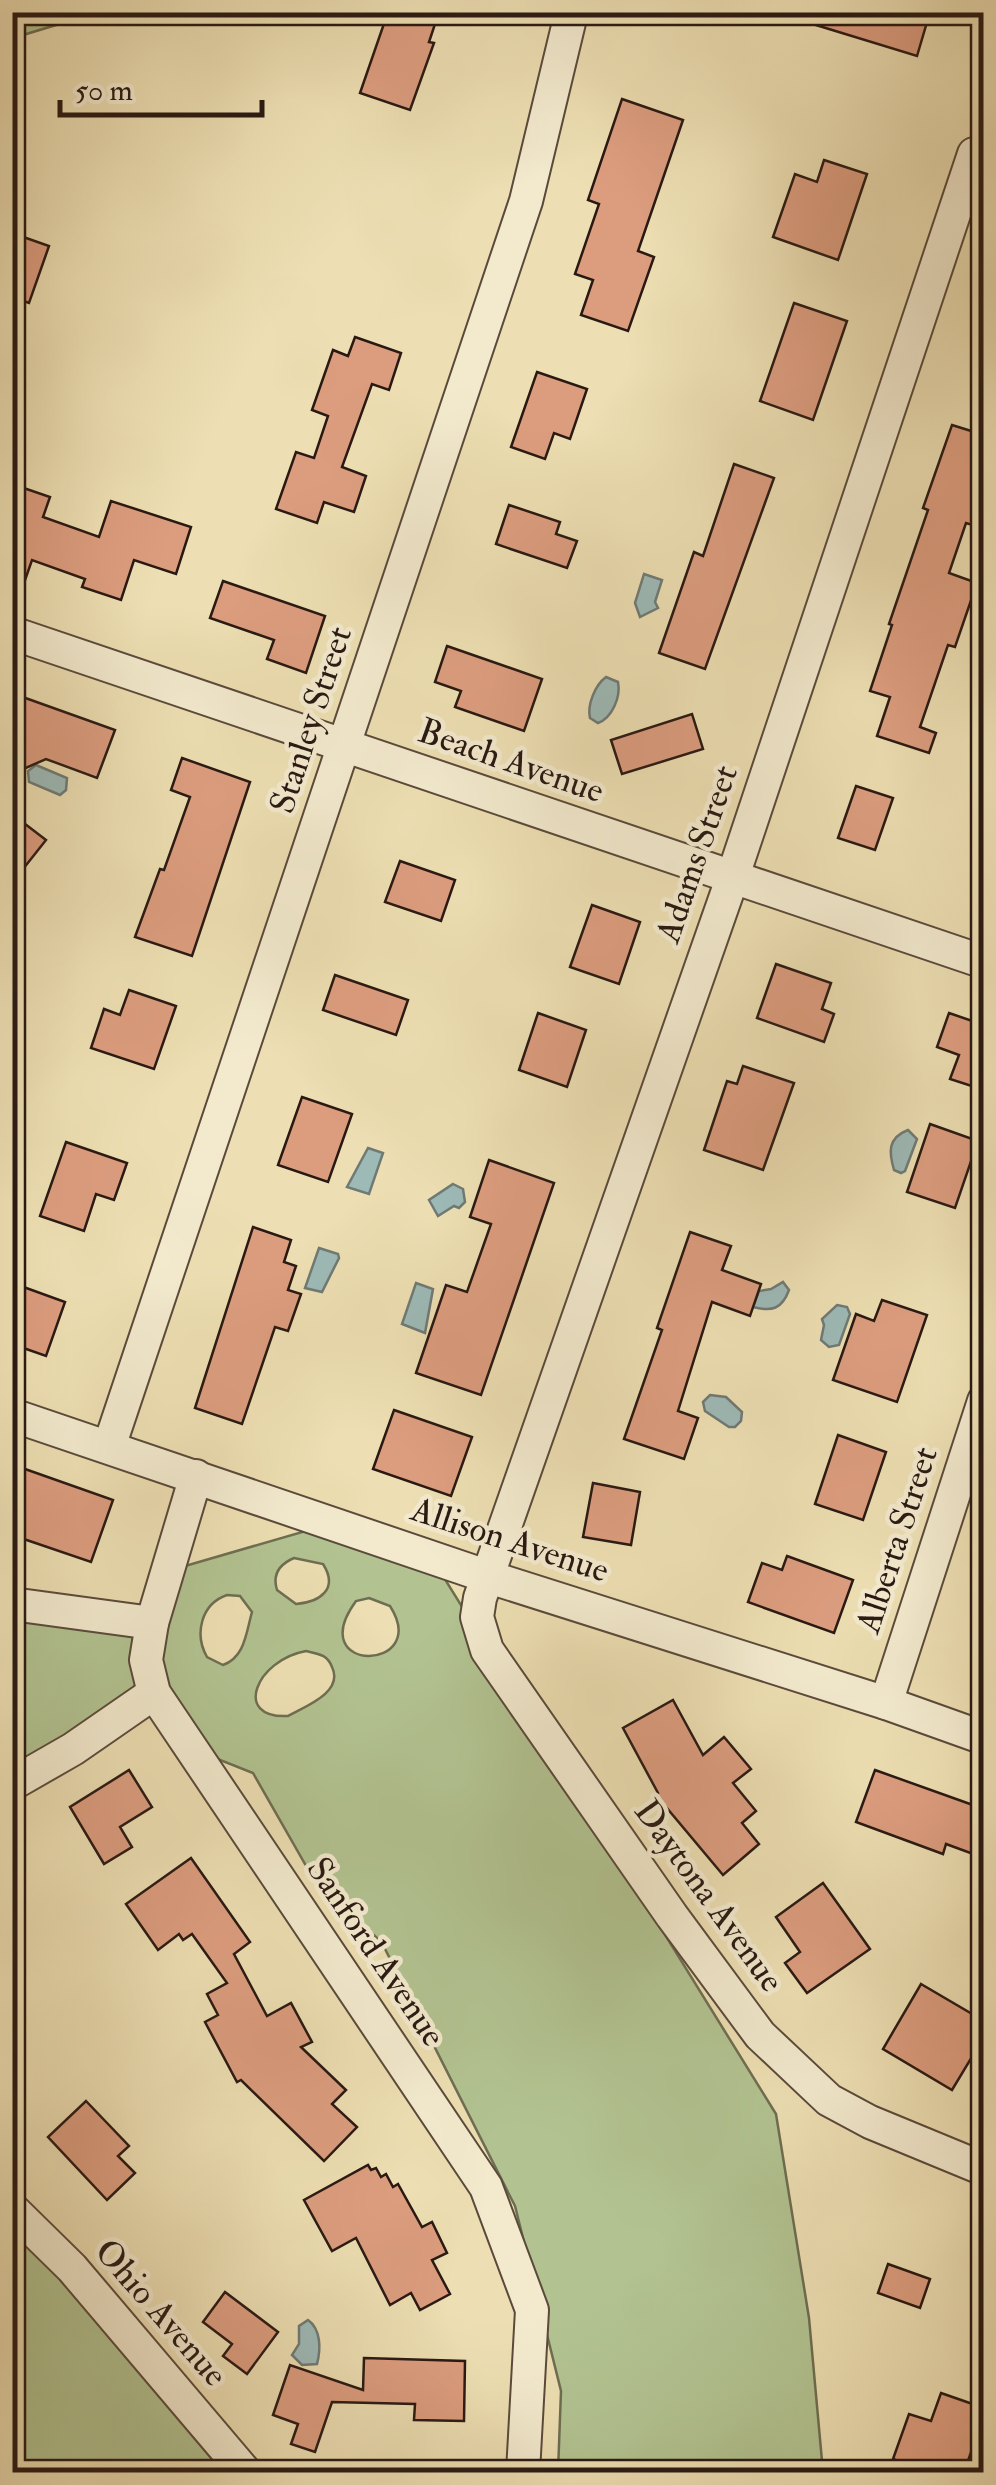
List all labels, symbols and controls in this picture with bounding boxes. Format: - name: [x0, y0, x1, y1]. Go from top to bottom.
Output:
- scale bar: [60, 55, 262, 117]
- text: 50 m: [75, 72, 133, 109]
- street label: Stanley Street: [260, 621, 362, 819]
- street label: Beach Avenue: [413, 709, 609, 813]
- street label: Adams Street: [646, 760, 748, 949]
- street label: Alberta Street: [846, 1441, 948, 1640]
- street label: Allison Avenue: [405, 1487, 614, 1593]
- street label: Daytona Avenue: [624, 1791, 794, 2001]
- street label: Sanford Avenue: [297, 1849, 455, 2055]
- street label: Ohio Avenue: [85, 2230, 237, 2396]

